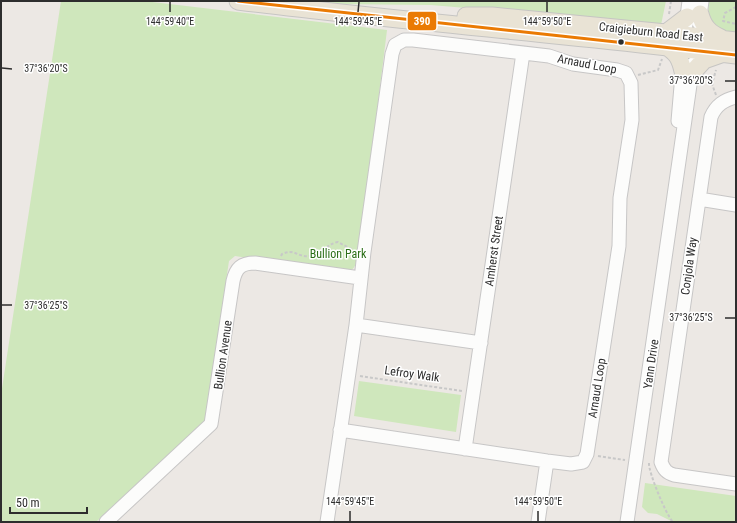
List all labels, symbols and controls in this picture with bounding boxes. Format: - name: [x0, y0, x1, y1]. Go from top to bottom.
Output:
- line badge: 390: [407, 11, 437, 31]
- text: 390: [414, 15, 431, 28]
- text: 144°59'40"E: [146, 16, 194, 27]
- text: 144°59'45"E: [334, 16, 382, 27]
- text: 144°59'50"E: [523, 16, 571, 27]
- street label: Craigieburn Road East: [598, 20, 704, 44]
- unlabelled marker: [616, 37, 626, 47]
- street label: Arnaud Loop: [556, 51, 618, 77]
- text: 37°36'20"S: [24, 63, 68, 74]
- text: 37°36'20"S: [669, 75, 713, 86]
- street label: Amherst Street: [482, 214, 506, 287]
- street label: Conjola Way: [678, 236, 700, 296]
- park label: Bullion Park: [310, 247, 367, 261]
- text: 37°36'25"S: [24, 300, 68, 311]
- text: 37°36'25"S: [669, 312, 713, 323]
- street label: Bullion Avenue: [211, 319, 235, 391]
- street label: Yann Drive: [641, 338, 661, 390]
- street label: Arnaud Loop: [585, 357, 609, 419]
- street label: Lefroy Walk: [384, 363, 441, 385]
- scale bar: [10, 489, 87, 515]
- text: 50 m: [16, 496, 40, 510]
- text: 144°59'45"E: [326, 496, 374, 507]
- text: 144°59'50"E: [514, 496, 562, 507]

